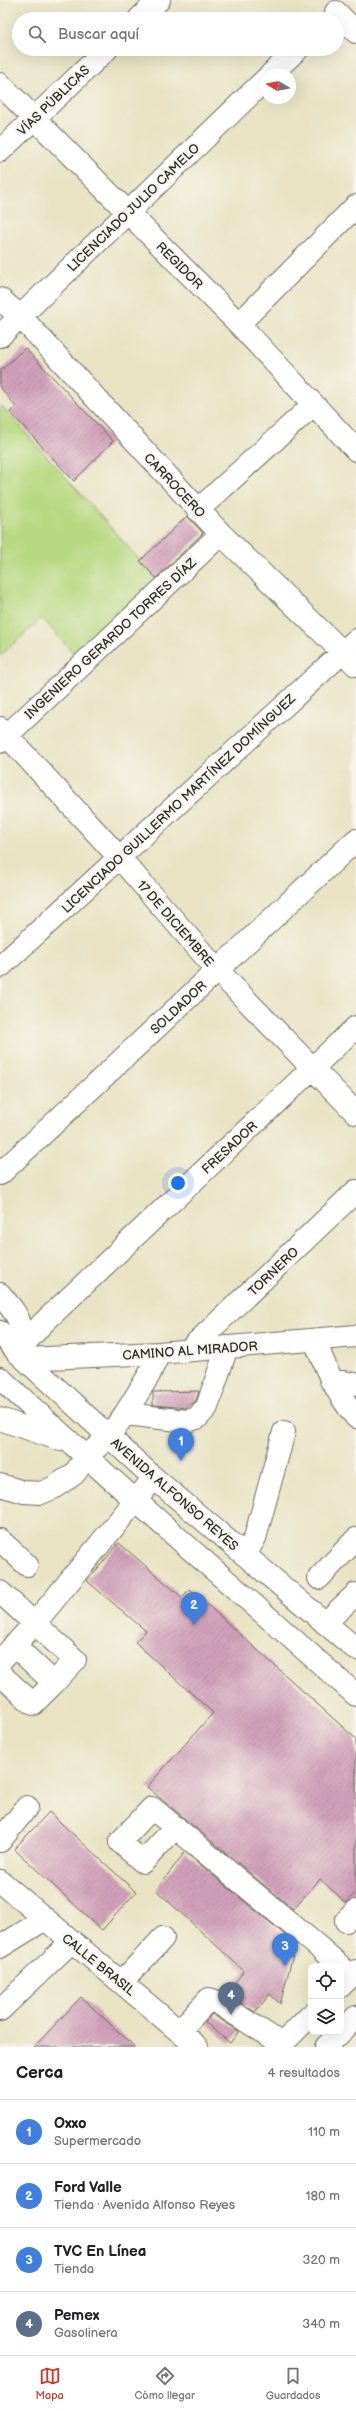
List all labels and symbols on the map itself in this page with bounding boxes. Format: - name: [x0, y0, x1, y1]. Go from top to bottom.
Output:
- street label: VÍAS PÚBLICAS: [14, 61, 93, 139]
- north arrow: [260, 68, 296, 104]
- street label: LICENCIADO JULIO CAMELO: [64, 140, 203, 275]
- street label: REGIDOR: [152, 239, 206, 293]
- street label: CARROCERO: [140, 450, 208, 521]
- street label: INGENIERO GERARDO TORRES DÍAZ: [21, 554, 200, 723]
- street label: LICENCIADO GUILLERMO MARTÍNEZ DOMÍNGUEZ: [58, 690, 299, 917]
- street label: 17 DE DICIEMBRE: [133, 877, 217, 970]
- street label: SOLDADOR: [147, 978, 210, 1038]
- street label: FRESADOR: [199, 1118, 261, 1177]
- your location: [168, 1173, 188, 1193]
- street label: TORNERO: [245, 1244, 302, 1300]
- street label: CAMINO AL MIRADOR: [122, 1338, 258, 1364]
- pin: 1: [168, 1428, 194, 1461]
- street label: AVENIDA ALFONSO REYES: [107, 1435, 241, 1555]
- pin: 2: [181, 1592, 207, 1625]
- street label: CALLE BRASIL: [58, 1930, 139, 2000]
- pin: 3: [272, 1933, 298, 1966]
- pin: 4: [218, 1982, 244, 2015]

